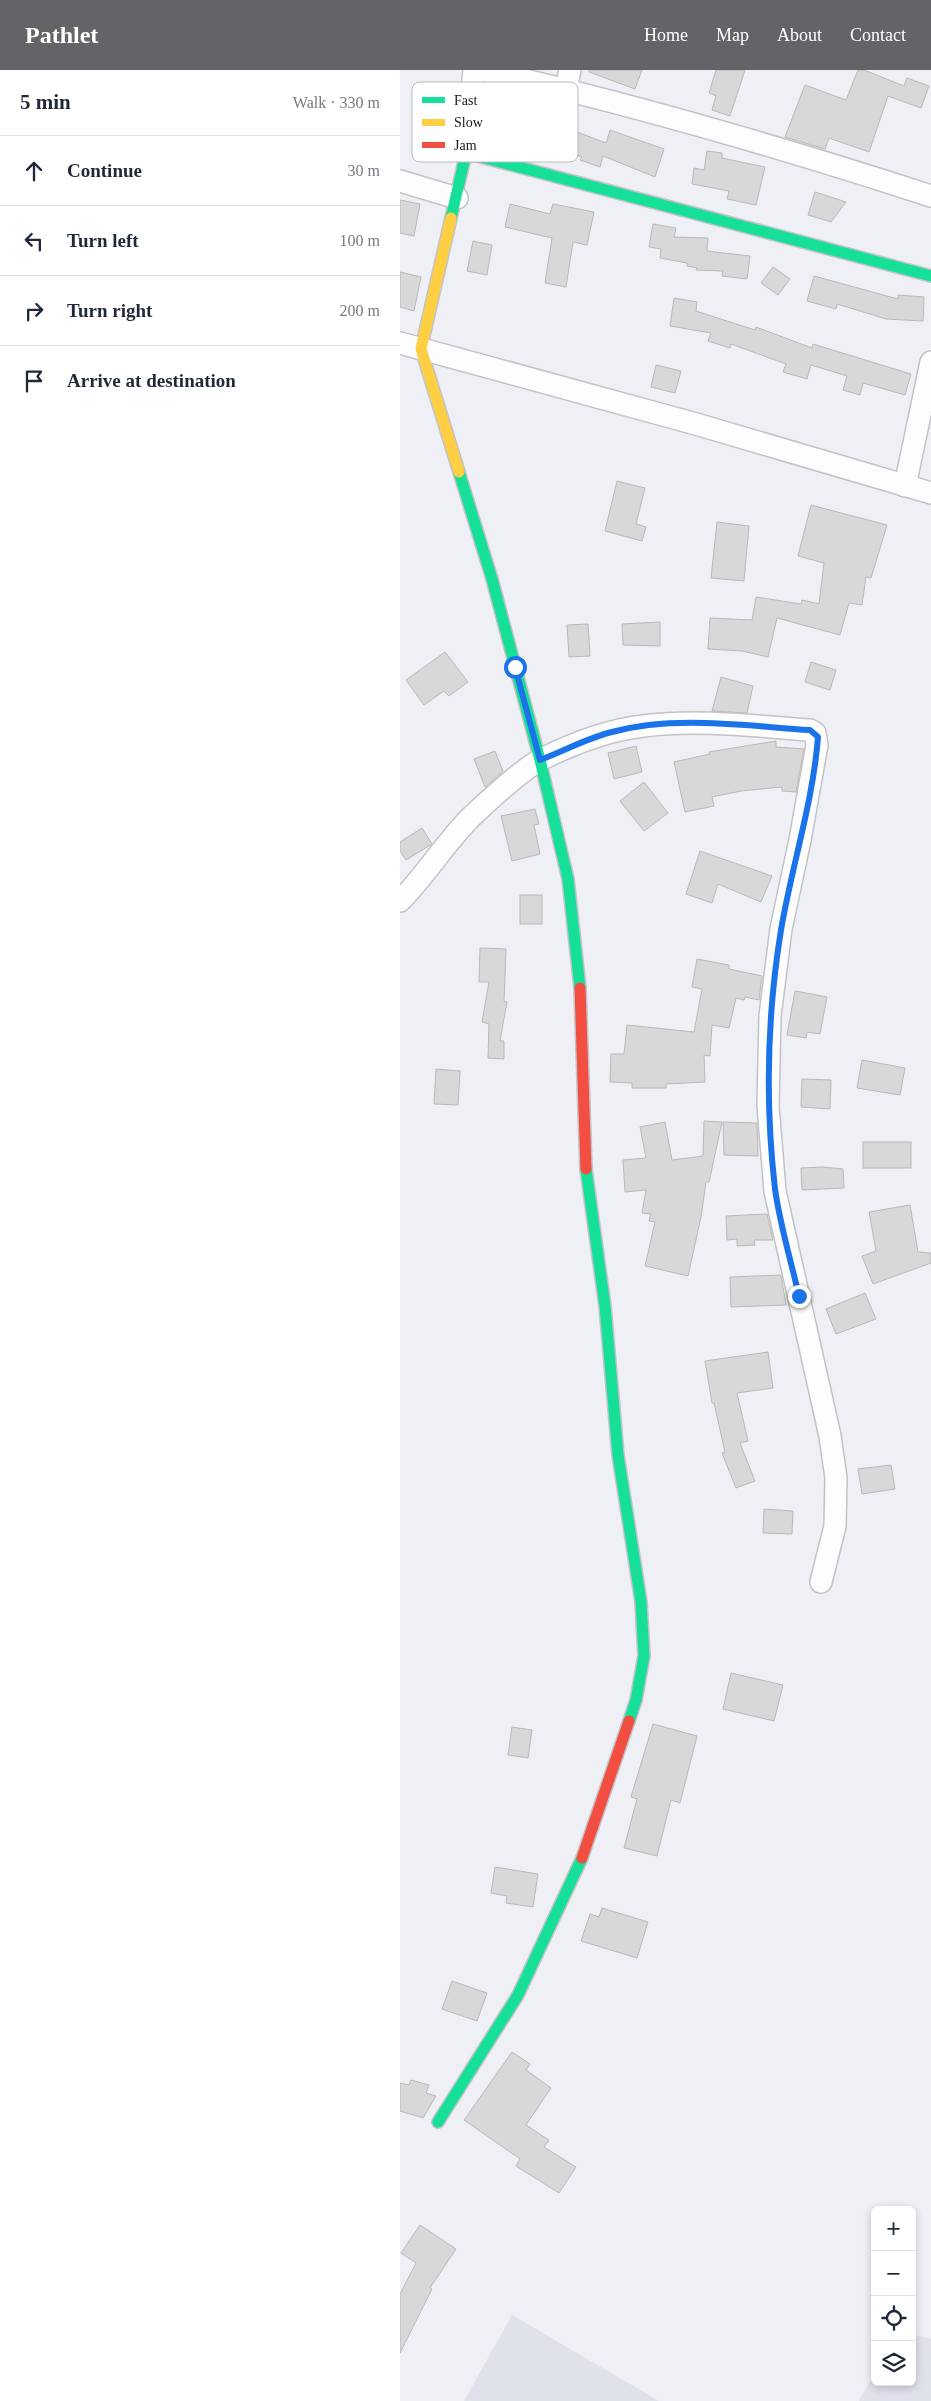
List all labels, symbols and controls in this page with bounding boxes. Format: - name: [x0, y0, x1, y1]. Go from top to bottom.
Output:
- text: Pathlet: [25, 22, 98, 48]
- text: Home: [644, 25, 688, 45]
- text: Map: [716, 25, 749, 45]
- text: About: [777, 25, 822, 45]
- text: Contact: [850, 25, 906, 45]
- legend: [412, 82, 578, 162]
- text: 5 min: [20, 90, 71, 114]
- text: Fast: [454, 93, 477, 108]
- text: Walk · 330 m: [293, 94, 380, 111]
- text: Slow: [454, 115, 484, 130]
- text: Jam: [454, 138, 477, 153]
- icon: ahead: [20, 157, 48, 185]
- text: Continue: [67, 160, 142, 181]
- text: 30 m: [348, 162, 380, 179]
- icon: left: [20, 227, 48, 255]
- text: Turn left: [67, 230, 139, 251]
- text: 100 m: [340, 232, 380, 249]
- icon: right: [20, 297, 48, 325]
- text: Turn right: [67, 300, 152, 321]
- text: 200 m: [340, 302, 380, 319]
- icon: arrive: [20, 367, 48, 395]
- text: Arrive at destination: [67, 370, 236, 391]
- route start: [504, 656, 527, 679]
- route end: [788, 1285, 811, 1308]
- map controls: [871, 2206, 916, 2386]
- button: +: [871, 2206, 916, 2251]
- button: −: [871, 2251, 916, 2296]
- button: locate: [871, 2296, 916, 2341]
- button: layers: [871, 2341, 916, 2386]

